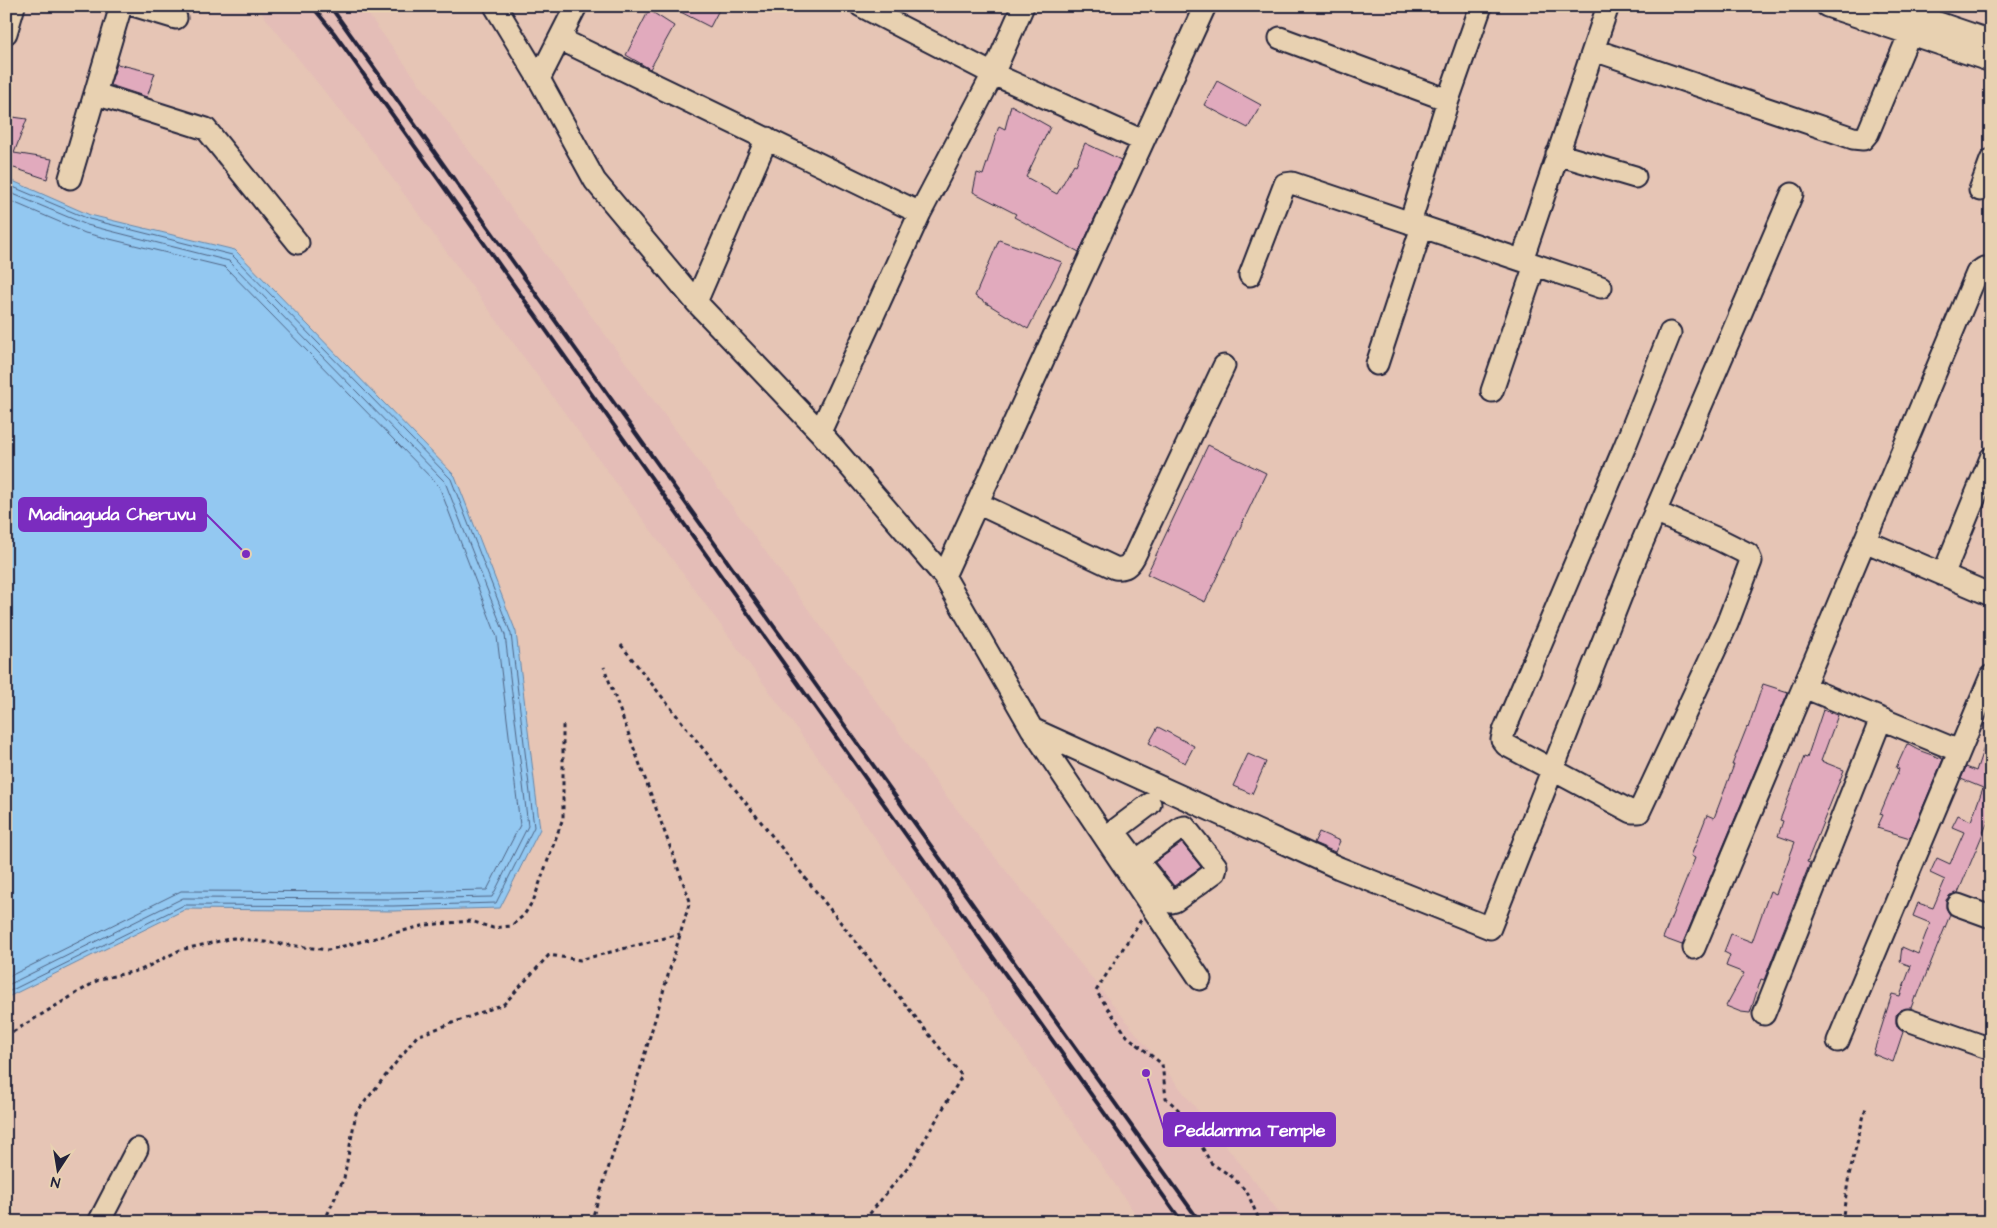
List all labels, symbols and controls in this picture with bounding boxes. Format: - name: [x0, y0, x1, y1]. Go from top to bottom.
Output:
- callout: Madinaguda Cheruvu: [19, 498, 206, 531]
- text: Madinaguda Cheruvu: [28, 502, 196, 528]
- callout: Peddamma Temple: [1164, 1113, 1335, 1146]
- text: Peddamma Temple: [1175, 1118, 1326, 1143]
- north arrow: [32, 1146, 82, 1196]
- text: N: [49, 1171, 62, 1192]

